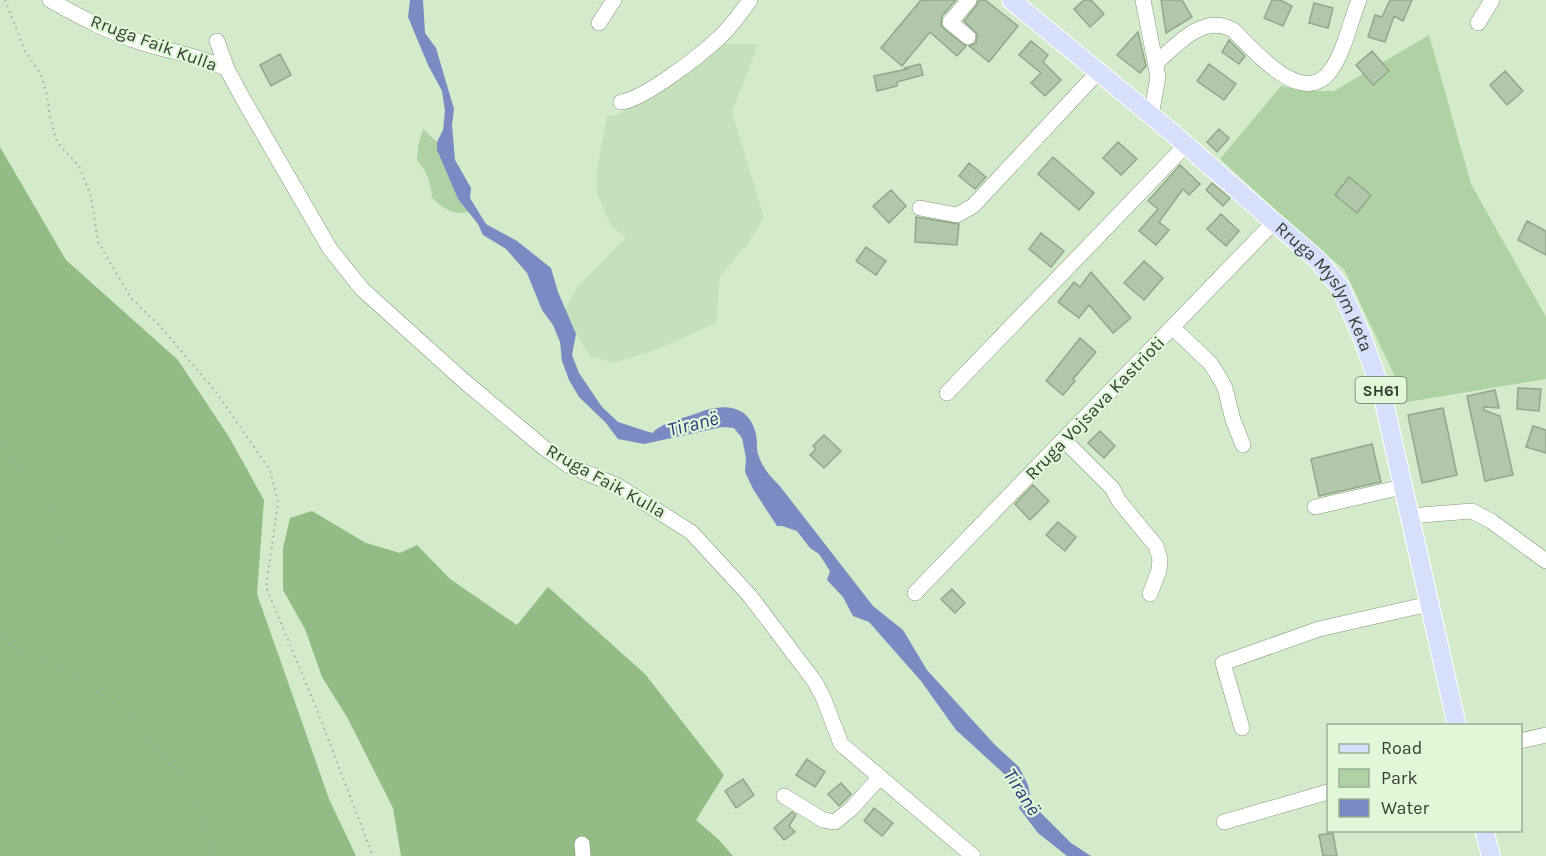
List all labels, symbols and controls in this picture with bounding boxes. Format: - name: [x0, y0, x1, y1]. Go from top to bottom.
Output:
- street label: Rruga Faik Kulla: [88, 10, 220, 76]
- street label: Rruga Myslym Keta: [1271, 217, 1378, 355]
- street label: Rruga Vojsava Kastrioti: [1021, 332, 1169, 484]
- road number: SH61: [1356, 377, 1406, 403]
- water label: Tiranë: [665, 407, 721, 441]
- street label: Rruga Faik Kulla: [542, 439, 670, 523]
- legend: [1327, 724, 1522, 832]
- text: Road: [1381, 737, 1422, 759]
- water label: Tiranë: [998, 764, 1046, 820]
- text: Park: [1381, 767, 1418, 789]
- text: Water: [1381, 797, 1429, 819]

